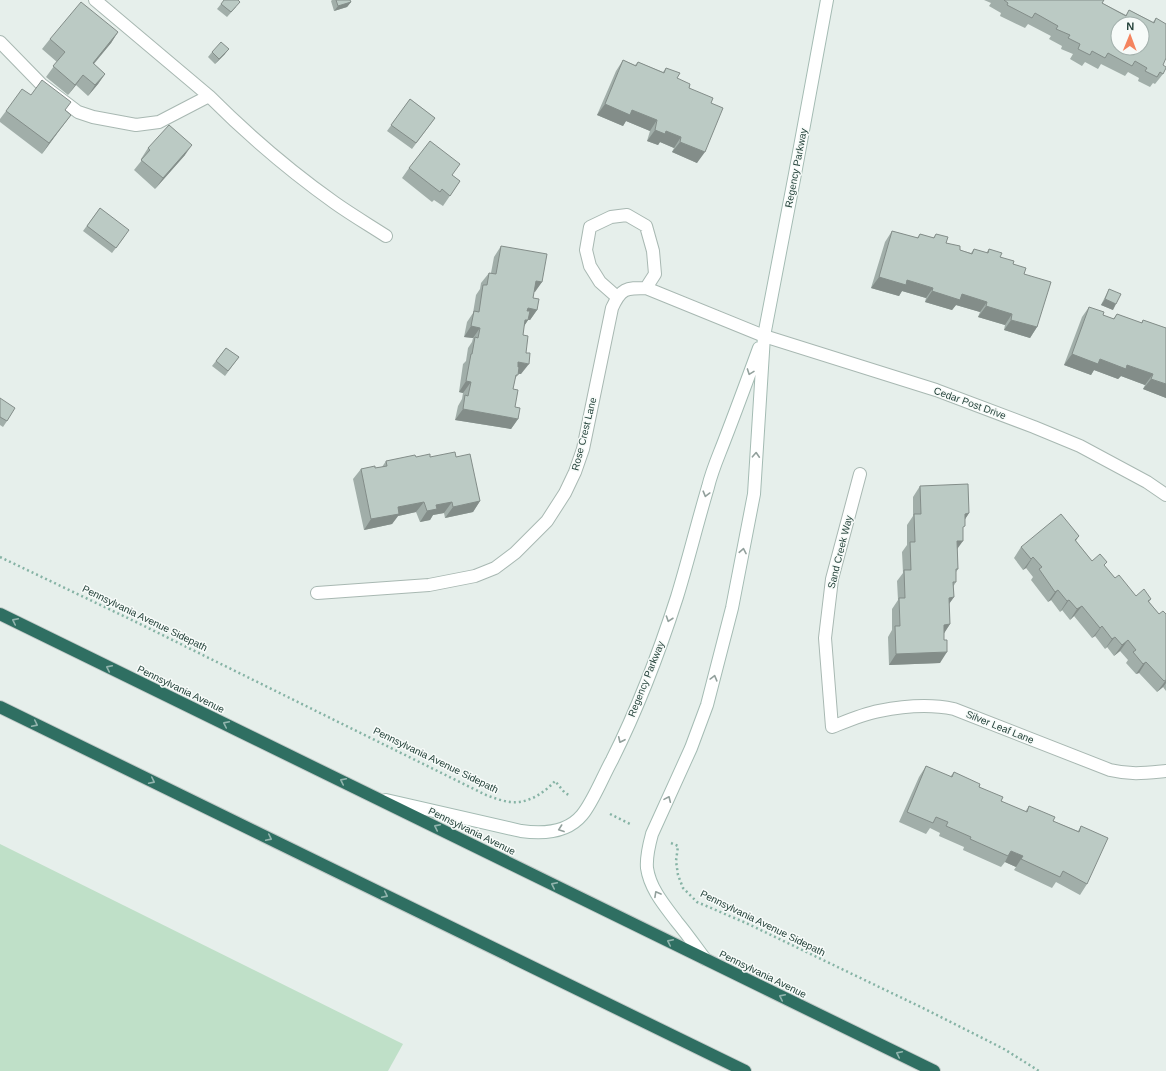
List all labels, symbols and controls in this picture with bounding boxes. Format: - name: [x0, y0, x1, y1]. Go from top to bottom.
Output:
- north arrow: [1110, 16, 1150, 56]
- text: N: [1126, 20, 1134, 32]
- street label: Regency Parkway: [783, 127, 809, 209]
- one-way arrow: [746, 369, 755, 376]
- street label: Cedar Post Drive: [932, 385, 1008, 421]
- street label: Rose Crest Lane: [570, 396, 599, 472]
- one-way arrow: [752, 452, 761, 458]
- one-way arrow: [702, 491, 710, 498]
- street label: Sand Creek Way: [826, 514, 854, 590]
- one-way arrow: [738, 548, 746, 554]
- street label: Pennsylvania Avenue Sidepath: [81, 583, 209, 653]
- one-way arrow: [666, 616, 674, 623]
- one-way arrow: [11, 618, 19, 626]
- street label: Regency Parkway: [626, 640, 666, 718]
- street label: Pennsylvania Avenue: [136, 663, 227, 715]
- one-way arrow: [106, 665, 114, 672]
- one-way arrow: [709, 674, 718, 681]
- street label: Silver Leaf Lane: [964, 708, 1036, 746]
- one-way arrow: [31, 719, 38, 727]
- one-way arrow: [223, 722, 231, 729]
- street label: Pennsylvania Avenue Sidepath: [372, 725, 500, 795]
- one-way arrow: [618, 736, 626, 743]
- one-way arrow: [148, 776, 155, 784]
- one-way arrow: [340, 778, 347, 786]
- one-way arrow: [663, 795, 671, 803]
- street label: Pennsylvania Avenue: [427, 805, 518, 857]
- one-way arrow: [434, 824, 441, 832]
- one-way arrow: [557, 824, 564, 832]
- one-way arrow: [264, 833, 272, 841]
- one-way arrow: [550, 882, 558, 890]
- street label: Pennsylvania Avenue Sidepath: [699, 888, 827, 958]
- one-way arrow: [381, 890, 389, 898]
- one-way arrow: [655, 891, 662, 898]
- one-way arrow: [667, 939, 675, 947]
- street label: Pennsylvania Avenue: [718, 948, 809, 1000]
- one-way arrow: [778, 994, 786, 1002]
- one-way arrow: [895, 1051, 903, 1059]

